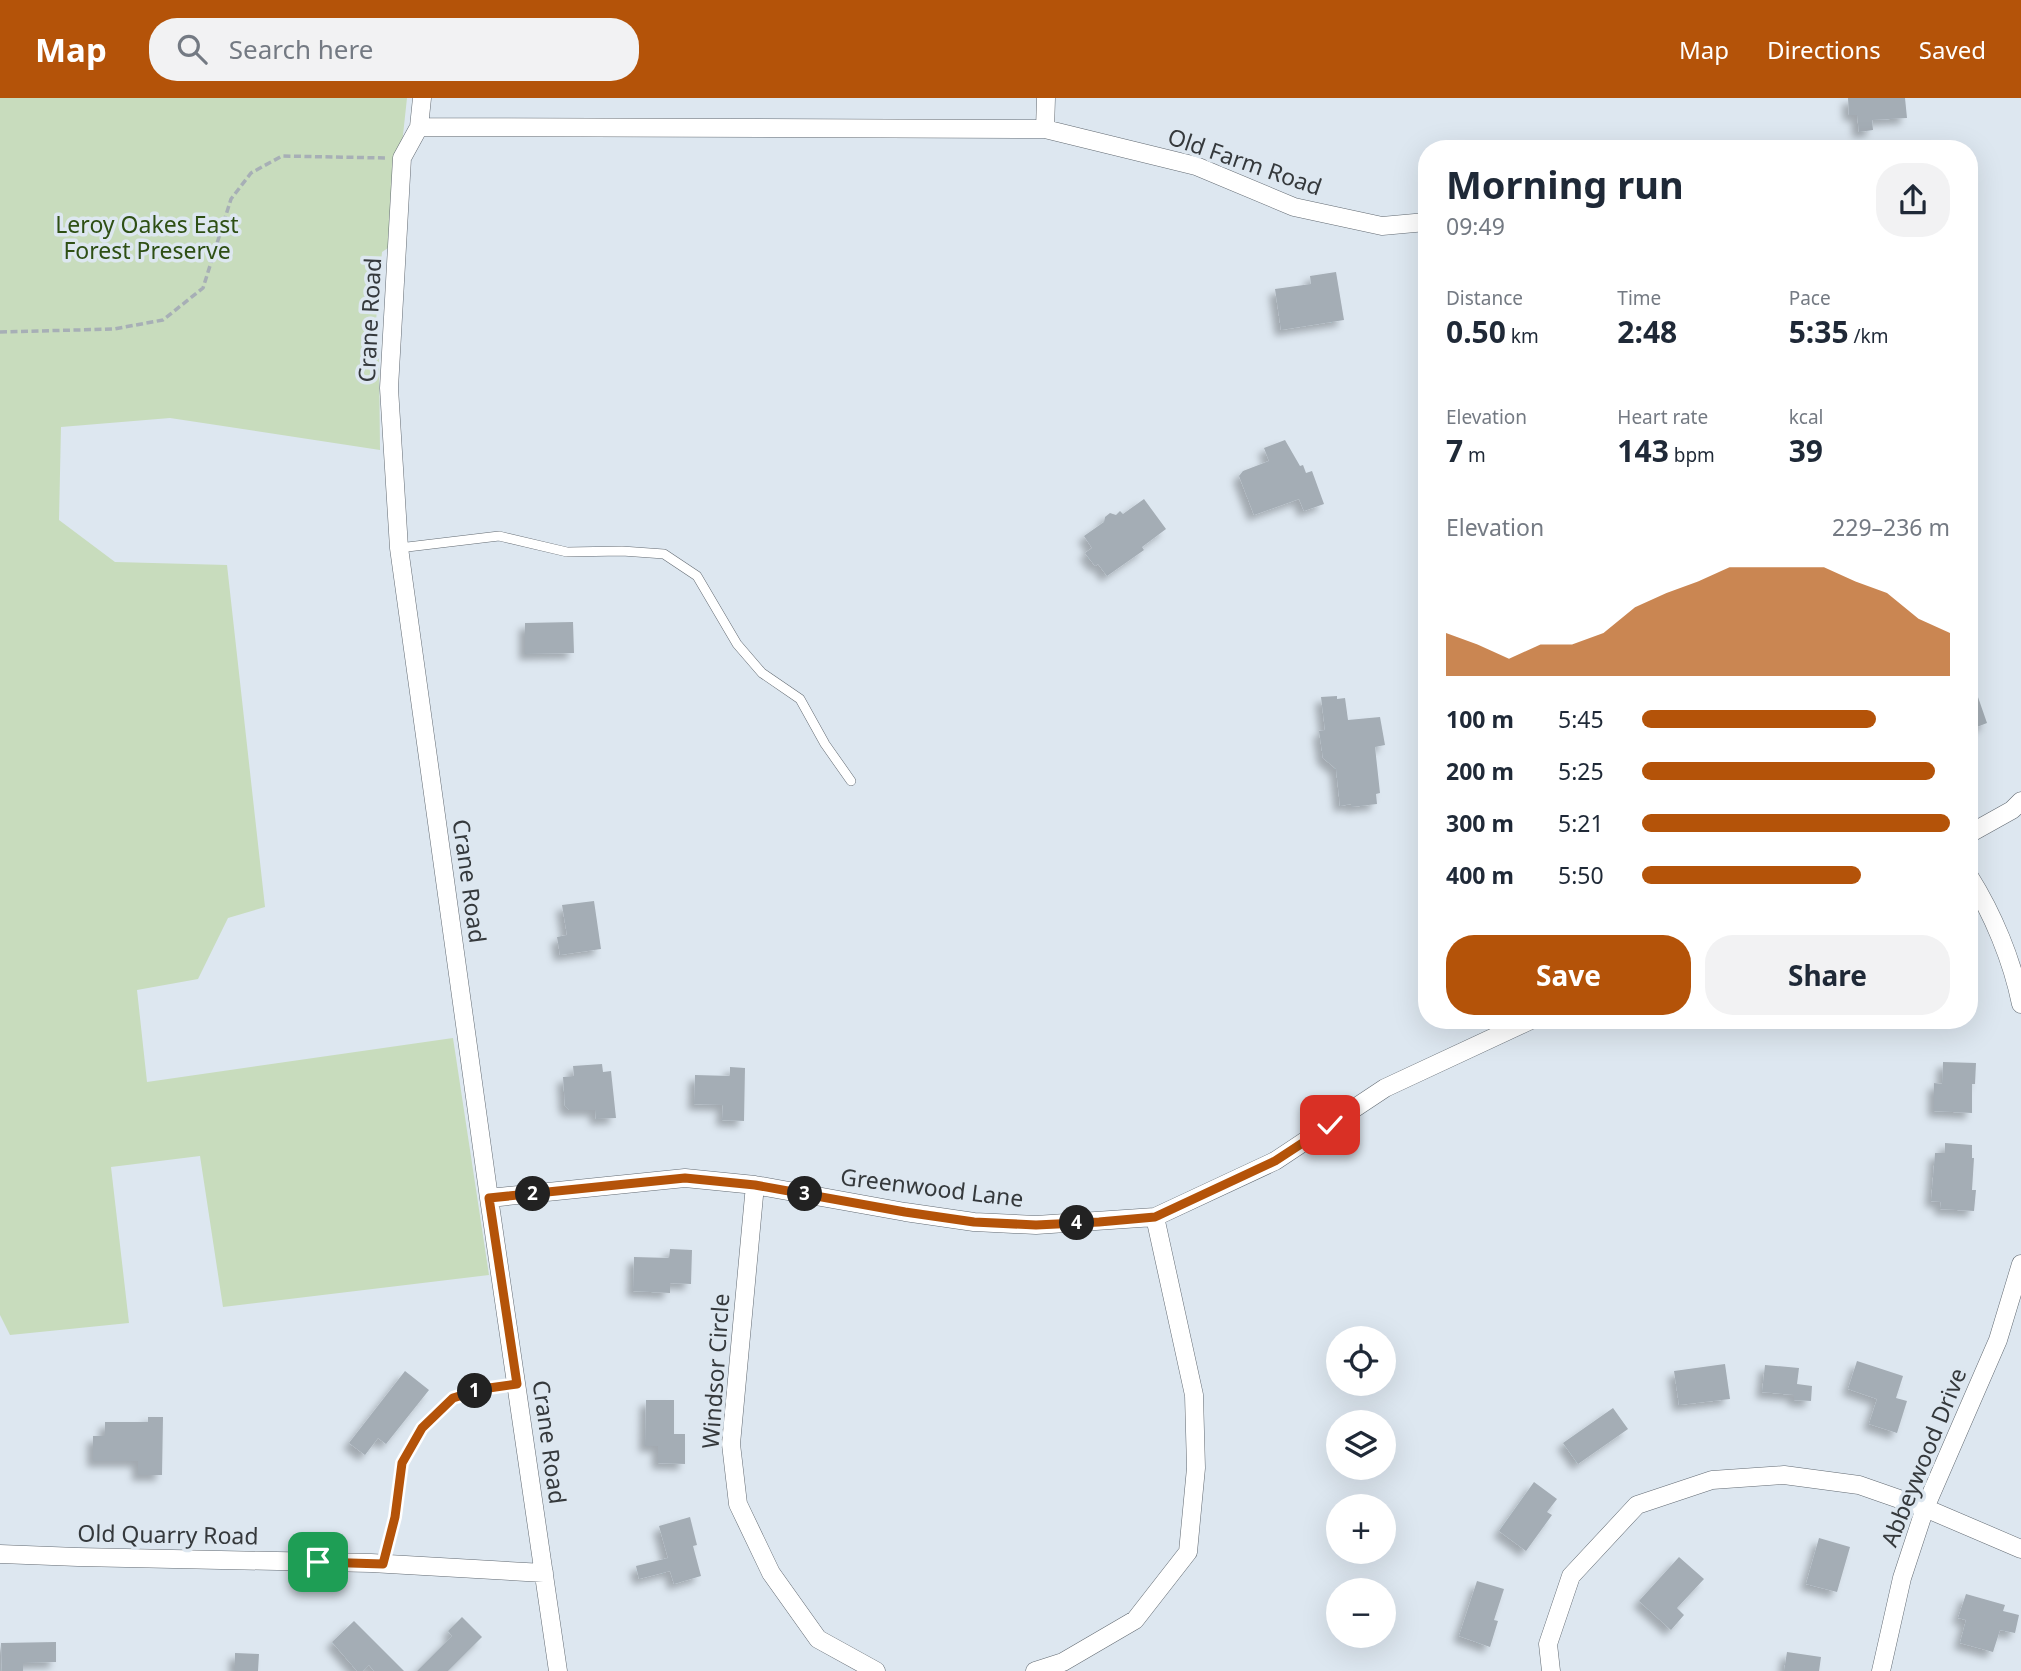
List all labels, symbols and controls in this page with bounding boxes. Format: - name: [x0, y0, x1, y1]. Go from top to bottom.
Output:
- search box: [149, 18, 639, 81]
- text: Map: [35, 27, 107, 72]
- icon: search: [173, 30, 211, 68]
- text: Search here: [229, 31, 373, 67]
- text: Map: [1679, 33, 1729, 66]
- text: Directions: [1767, 33, 1881, 66]
- text: Saved: [1919, 33, 1986, 66]
- street label: Old Farm Road: [1164, 120, 1326, 202]
- text: Morning run: [1446, 158, 1684, 210]
- button: share: [1876, 163, 1950, 237]
- park label: Leroy Oakes East Forest Preserve: [55, 208, 239, 266]
- text: 09:49: [1446, 210, 1505, 242]
- street label: Crane Road: [350, 257, 388, 383]
- text: Distance: [1446, 285, 1523, 311]
- text: Time: [1617, 285, 1661, 311]
- text: Pace: [1789, 285, 1831, 311]
- text: 0.50: [1446, 311, 1506, 352]
- text: 2:48: [1617, 311, 1677, 352]
- text: 5:35: [1789, 311, 1849, 352]
- text: km: [1506, 323, 1539, 349]
- text: /km: [1849, 323, 1889, 349]
- text: Elevation: [1446, 404, 1527, 430]
- text: Heart rate: [1617, 404, 1708, 430]
- text: kcal: [1789, 404, 1823, 430]
- text: 7: [1446, 430, 1463, 471]
- text: 143: [1617, 430, 1669, 471]
- text: 39: [1789, 430, 1823, 471]
- text: m: [1463, 442, 1486, 468]
- text: bpm: [1669, 442, 1715, 468]
- text: Elevation: [1446, 511, 1544, 543]
- text: 229–236 m: [1832, 511, 1950, 543]
- text: 100 m: [1446, 703, 1514, 735]
- text: 5:45: [1558, 703, 1604, 735]
- text: 200 m: [1446, 755, 1514, 787]
- text: 5:25: [1558, 755, 1604, 787]
- text: 300 m: [1446, 807, 1514, 839]
- text: 5:21: [1558, 807, 1604, 839]
- street label: Crane Road: [445, 817, 495, 945]
- text: 400 m: [1446, 859, 1514, 891]
- text: 5:50: [1558, 859, 1604, 891]
- button: Save: [1446, 935, 1691, 1015]
- button: Share: [1705, 935, 1950, 1015]
- pin: [1300, 1095, 1360, 1155]
- icon: check: [1311, 1106, 1349, 1144]
- street label: Greenwood Lane: [839, 1160, 1025, 1214]
- pin: 2: [516, 1176, 550, 1212]
- pin: 3: [788, 1176, 822, 1212]
- text: 2: [527, 1180, 538, 1206]
- text: 3: [799, 1180, 810, 1206]
- pin: 4: [1060, 1206, 1094, 1240]
- text: 4: [1071, 1209, 1082, 1235]
- street label: Windsor Circle: [694, 1292, 736, 1450]
- map controls: [1326, 1326, 1396, 1648]
- button: locate: [1326, 1326, 1396, 1396]
- street label: Abbeywood Drive: [1873, 1363, 1973, 1551]
- pin: 1: [458, 1374, 492, 1408]
- text: 1: [469, 1377, 480, 1403]
- street label: Crane Road: [525, 1378, 575, 1506]
- button: layers: [1326, 1410, 1396, 1480]
- button: +: [1326, 1494, 1396, 1564]
- street label: Old Quarry Road: [77, 1516, 259, 1552]
- pin: [288, 1532, 348, 1592]
- icon: arrive: [299, 1543, 337, 1581]
- button: −: [1326, 1578, 1396, 1648]

